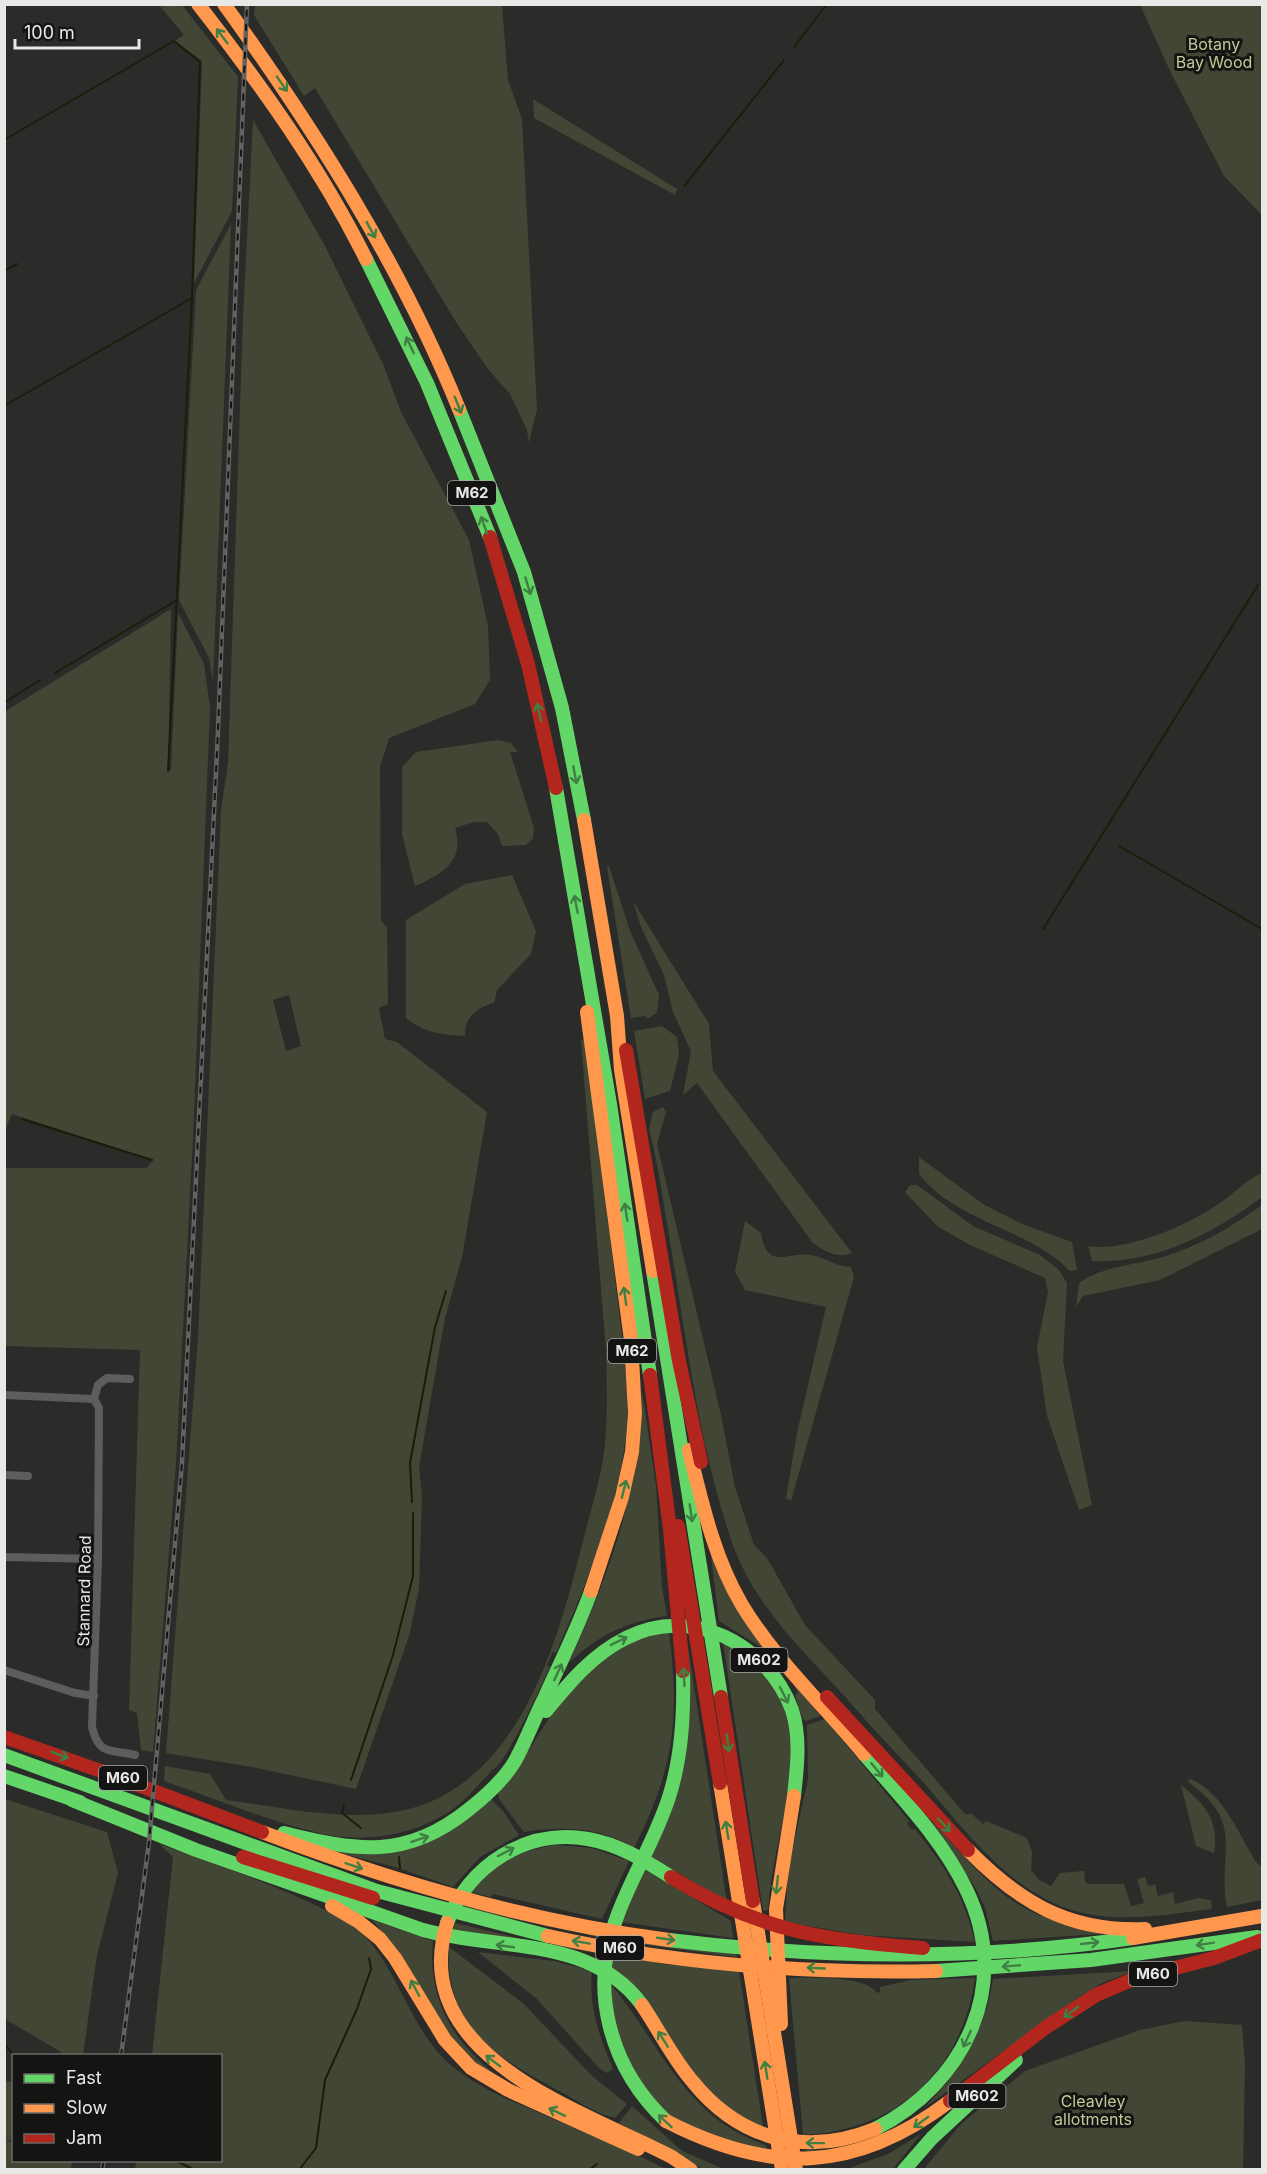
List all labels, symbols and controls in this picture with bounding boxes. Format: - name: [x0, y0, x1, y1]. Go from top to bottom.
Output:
- scale bar: [15, 12, 140, 50]
- text: 100 m: [24, 22, 75, 43]
- one-way arrow: [216, 28, 229, 44]
- park label: Botany Bay Wood: [1176, 34, 1252, 72]
- one-way arrow: [276, 75, 288, 91]
- one-way arrow: [365, 221, 377, 238]
- one-way arrow: [404, 336, 416, 354]
- one-way arrow: [453, 395, 464, 414]
- road number: M62: [448, 481, 496, 505]
- one-way arrow: [478, 516, 489, 535]
- one-way arrow: [523, 576, 534, 595]
- one-way arrow: [533, 703, 544, 722]
- one-way arrow: [570, 766, 582, 785]
- one-way arrow: [570, 894, 581, 914]
- one-way arrow: [620, 1203, 631, 1222]
- one-way arrow: [619, 1287, 630, 1306]
- road number: M62: [608, 1339, 656, 1363]
- one-way arrow: [618, 1480, 630, 1499]
- one-way arrow: [686, 1503, 697, 1523]
- street label: Stannard Road: [73, 1535, 95, 1647]
- one-way arrow: [609, 1634, 627, 1646]
- road number: M602: [730, 1648, 788, 1672]
- one-way arrow: [552, 1664, 564, 1682]
- one-way arrow: [679, 1668, 690, 1687]
- one-way arrow: [778, 1686, 790, 1703]
- one-way arrow: [723, 1733, 734, 1752]
- one-way arrow: [50, 1751, 69, 1762]
- one-way arrow: [871, 1762, 884, 1778]
- road number: M60: [99, 1766, 147, 1790]
- one-way arrow: [937, 1817, 951, 1832]
- one-way arrow: [722, 1820, 733, 1840]
- one-way arrow: [410, 1833, 429, 1844]
- one-way arrow: [497, 1846, 515, 1858]
- one-way arrow: [344, 1861, 363, 1872]
- one-way arrow: [771, 1875, 782, 1895]
- one-way arrow: [655, 1933, 675, 1944]
- one-way arrow: [571, 1936, 591, 1947]
- road number: M60: [596, 1936, 644, 1960]
- one-way arrow: [1080, 1937, 1100, 1948]
- one-way arrow: [1195, 1939, 1215, 1950]
- one-way arrow: [495, 1940, 515, 1951]
- one-way arrow: [1001, 1960, 1021, 1971]
- road number: M60: [1129, 1962, 1177, 1986]
- one-way arrow: [807, 1963, 827, 1974]
- one-way arrow: [409, 1980, 421, 1997]
- one-way arrow: [1064, 2006, 1080, 2018]
- one-way arrow: [961, 2029, 973, 2047]
- one-way arrow: [656, 2031, 668, 2048]
- legend: [12, 2054, 222, 2162]
- one-way arrow: [485, 2055, 501, 2068]
- one-way arrow: [760, 2061, 771, 2081]
- text: Fast: [66, 2067, 102, 2088]
- road number: M602: [948, 2084, 1006, 2108]
- park label: Cleavley allotments: [1054, 2091, 1132, 2129]
- text: Slow: [66, 2097, 107, 2118]
- one-way arrow: [548, 2106, 566, 2118]
- one-way arrow: [657, 2114, 672, 2128]
- one-way arrow: [913, 2116, 929, 2128]
- text: Jam: [66, 2127, 102, 2148]
- one-way arrow: [805, 2137, 825, 2149]

